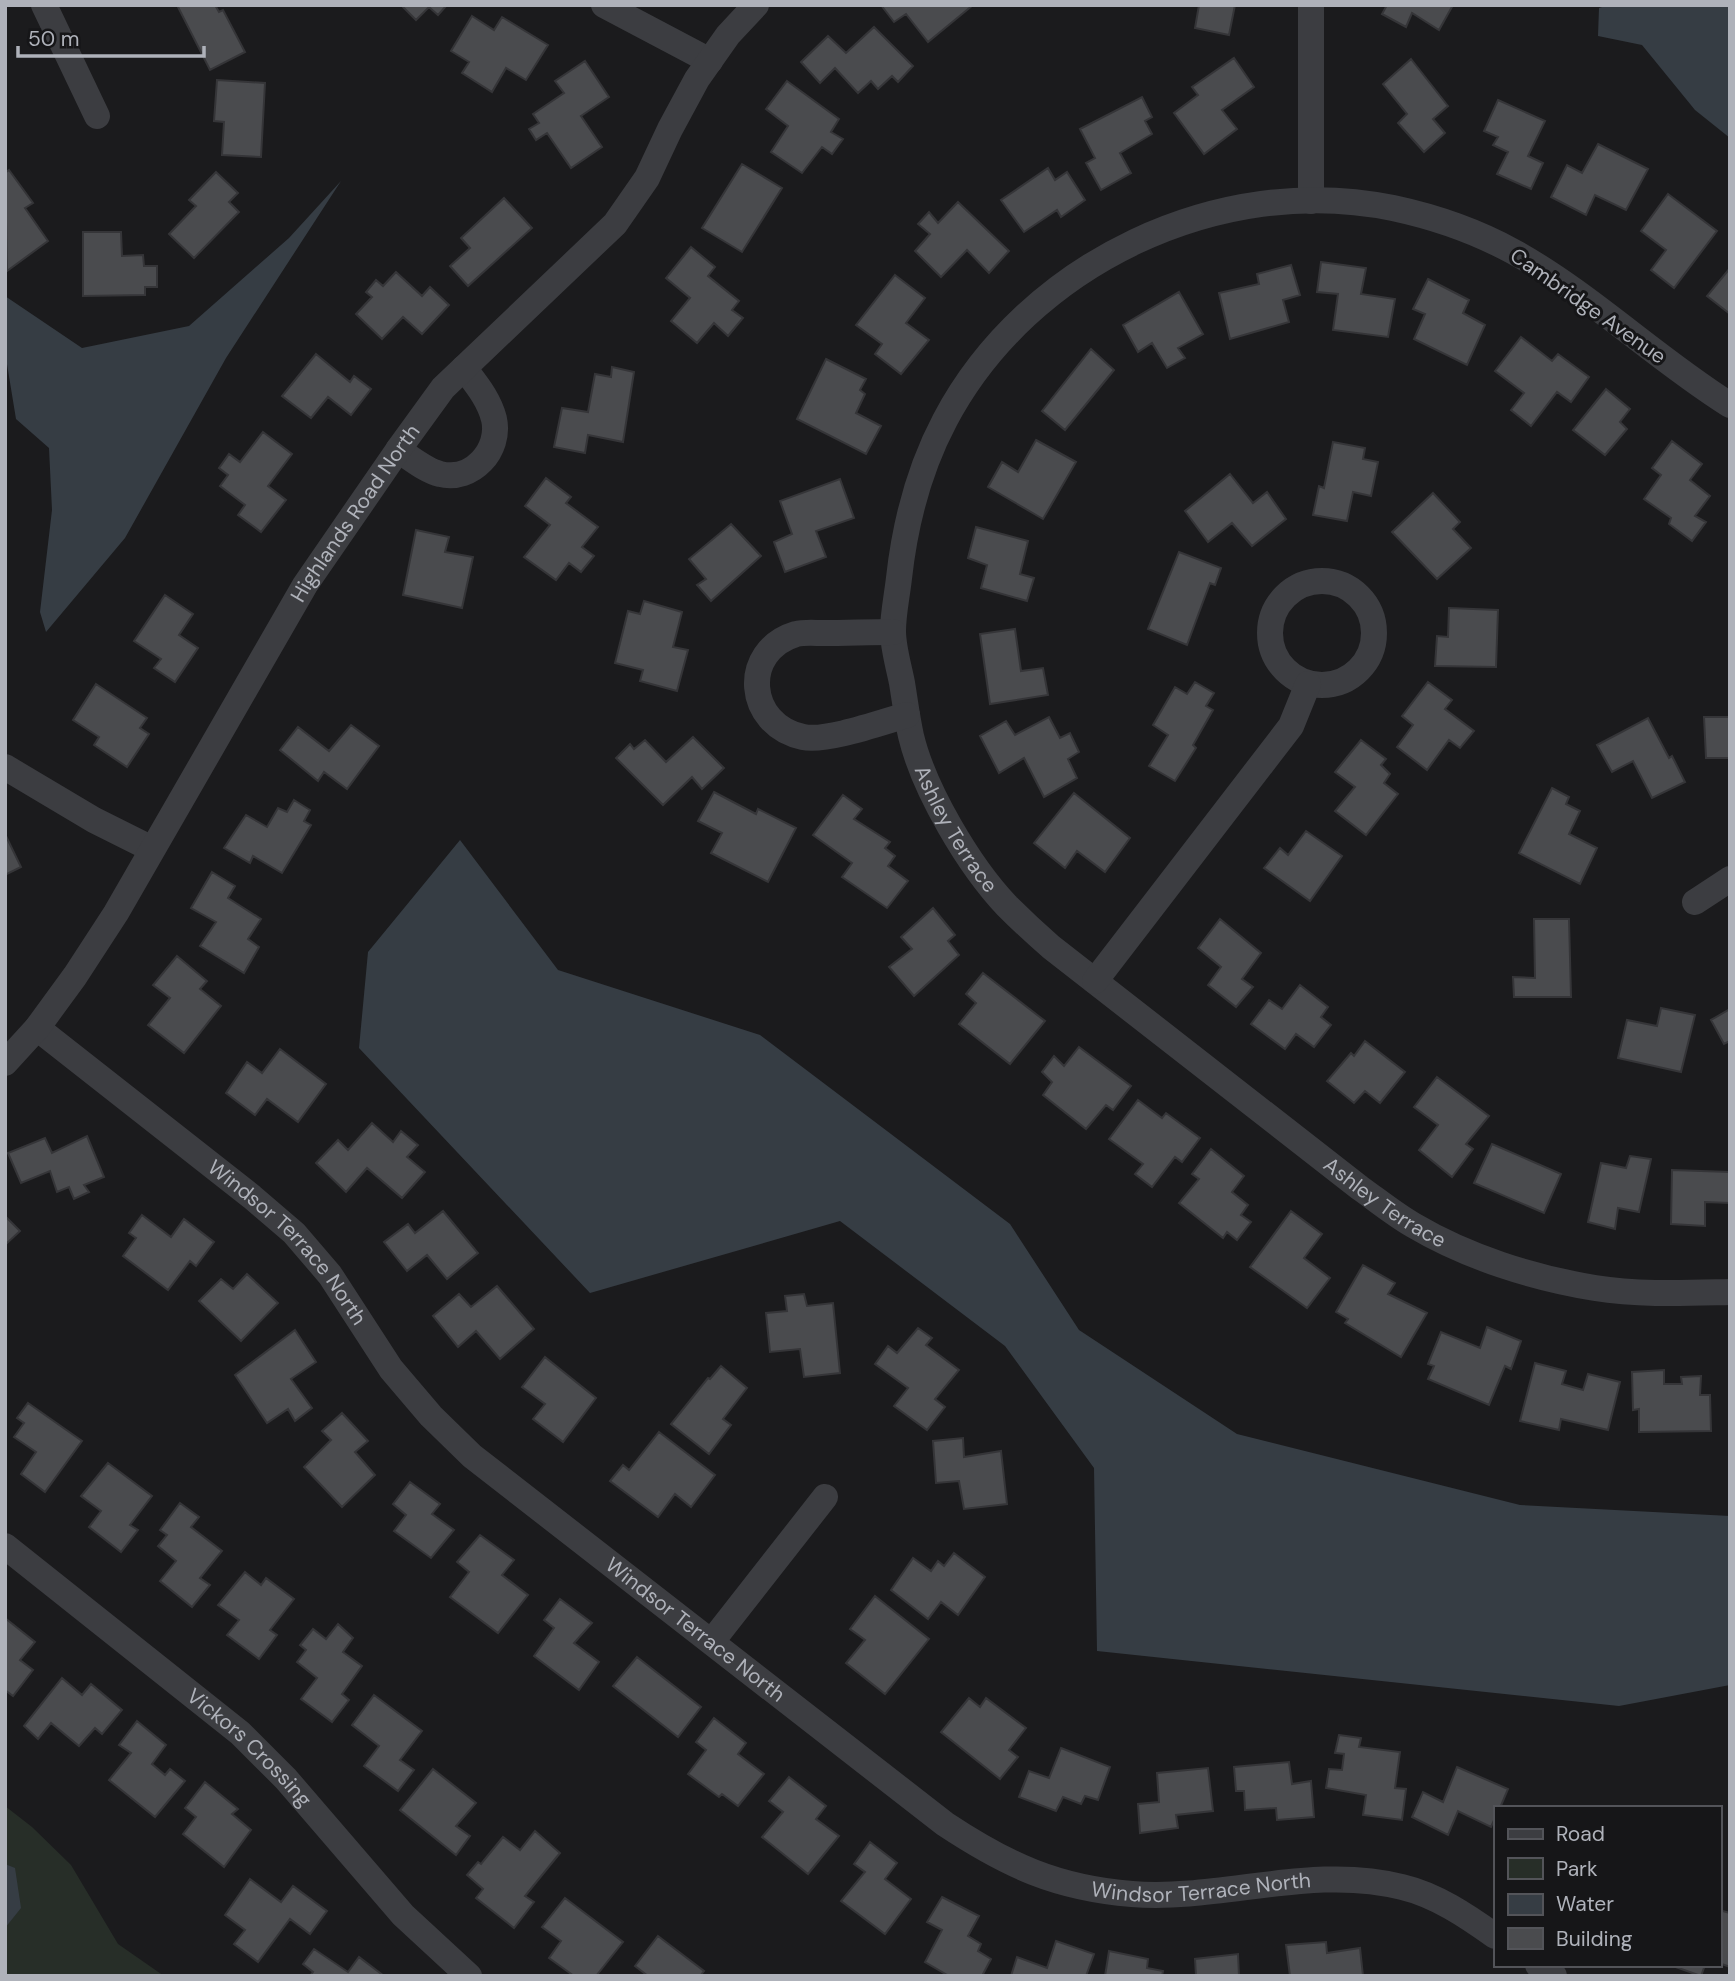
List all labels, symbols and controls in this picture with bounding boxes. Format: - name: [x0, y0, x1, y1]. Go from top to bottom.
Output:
- scale bar: [18, 14, 203, 58]
- text: 50 m: [28, 25, 79, 53]
- street label: Cambridge Avenue: [1504, 242, 1672, 370]
- street label: Highlands Road North: [284, 419, 426, 607]
- street label: Ashley Terrace: [908, 761, 1004, 899]
- street label: Ashley Terrace: [1318, 1151, 1451, 1254]
- street label: Windsor Terrace North: [202, 1153, 373, 1331]
- street label: Windsor Terrace North: [600, 1551, 791, 1708]
- street label: Vickors Crossing: [181, 1682, 318, 1813]
- legend: [1494, 1806, 1721, 1967]
- text: Road: [1556, 1820, 1605, 1848]
- text: Park: [1556, 1855, 1598, 1883]
- street label: Windsor Terrace North: [1089, 1866, 1312, 1909]
- text: Water: [1556, 1890, 1614, 1918]
- text: Building: [1556, 1925, 1633, 1953]

